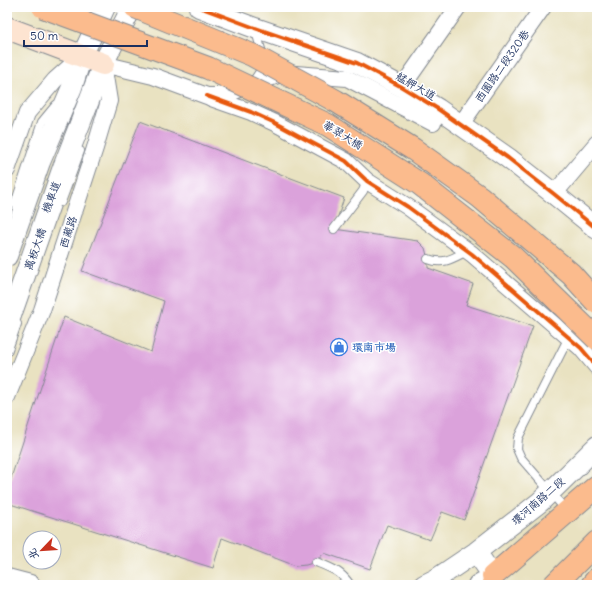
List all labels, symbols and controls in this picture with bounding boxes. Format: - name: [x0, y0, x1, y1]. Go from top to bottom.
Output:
- scale bar: [24, 22, 147, 48]
- street label: 西園路二段320巷: [472, 27, 532, 105]
- text: 50 m: [30, 28, 59, 43]
- street label: 艋舺大道: [393, 69, 439, 103]
- street label: 華翠大橋: [321, 118, 365, 152]
- street label: 機車道: [39, 179, 63, 215]
- street label: 西藏路: [56, 214, 80, 250]
- street label: 萬板大橋: [21, 226, 49, 272]
- shop icon: 環南市場: [329, 337, 349, 357]
- place label: 環南市場: [352, 340, 396, 354]
- street label: 環河南路二段: [509, 474, 567, 528]
- north arrow: [22, 530, 62, 570]
- text: 北: [24, 546, 42, 562]

